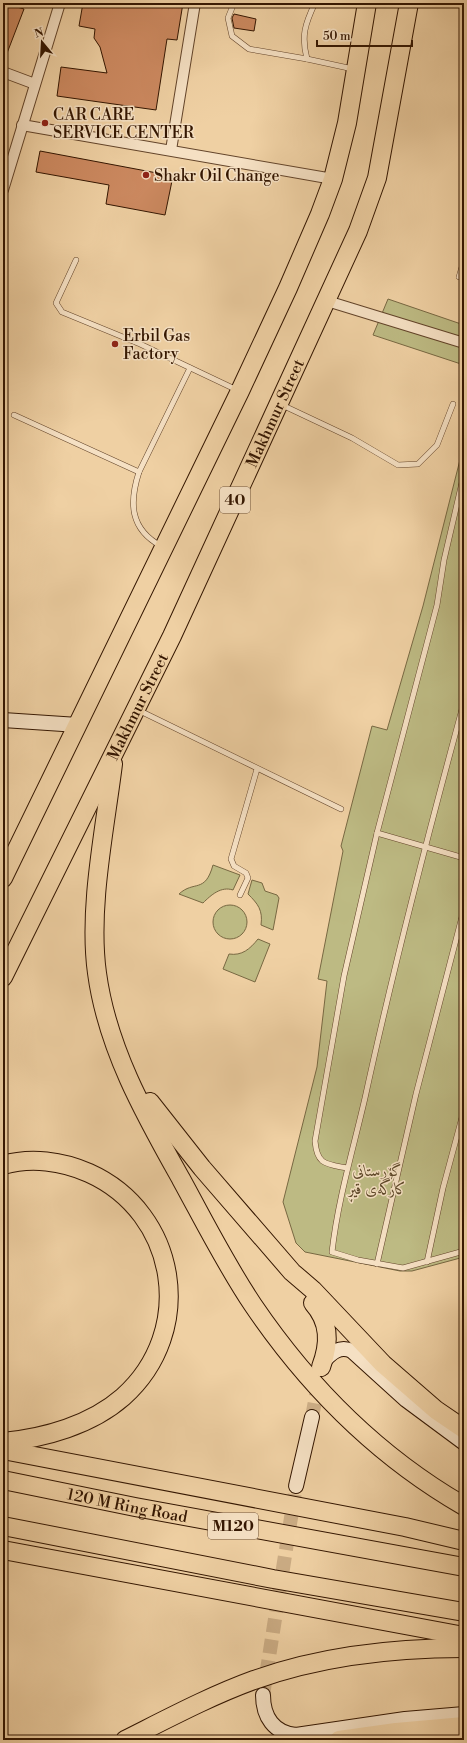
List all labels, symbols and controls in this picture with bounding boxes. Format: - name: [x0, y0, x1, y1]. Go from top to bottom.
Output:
- north arrow: [22, 22, 62, 62]
- scale bar: [317, 22, 412, 48]
- text: N: [33, 25, 46, 41]
- text: 50 m: [323, 29, 351, 44]
- place label: CAR CARE SERVICE CENTER: [53, 105, 195, 143]
- marker: CAR CARE SERVICE CENTER: [40, 118, 50, 128]
- place label: Shakr Oil Change: [154, 166, 280, 186]
- marker: Shakr Oil Change: [141, 170, 151, 180]
- place label: Erbil Gas Factory: [123, 326, 190, 364]
- marker: Erbil Gas Factory: [110, 339, 120, 349]
- street label: Makhmur Street: [242, 356, 309, 471]
- road number: 40: [220, 487, 250, 513]
- street label: Makhmur Street: [103, 650, 173, 764]
- park label: گۆڕستانی کارگەی قیڕ: [347, 1161, 408, 1203]
- street label: 120 M Ring Road: [65, 1484, 189, 1527]
- road number: M120: [208, 1513, 258, 1539]

